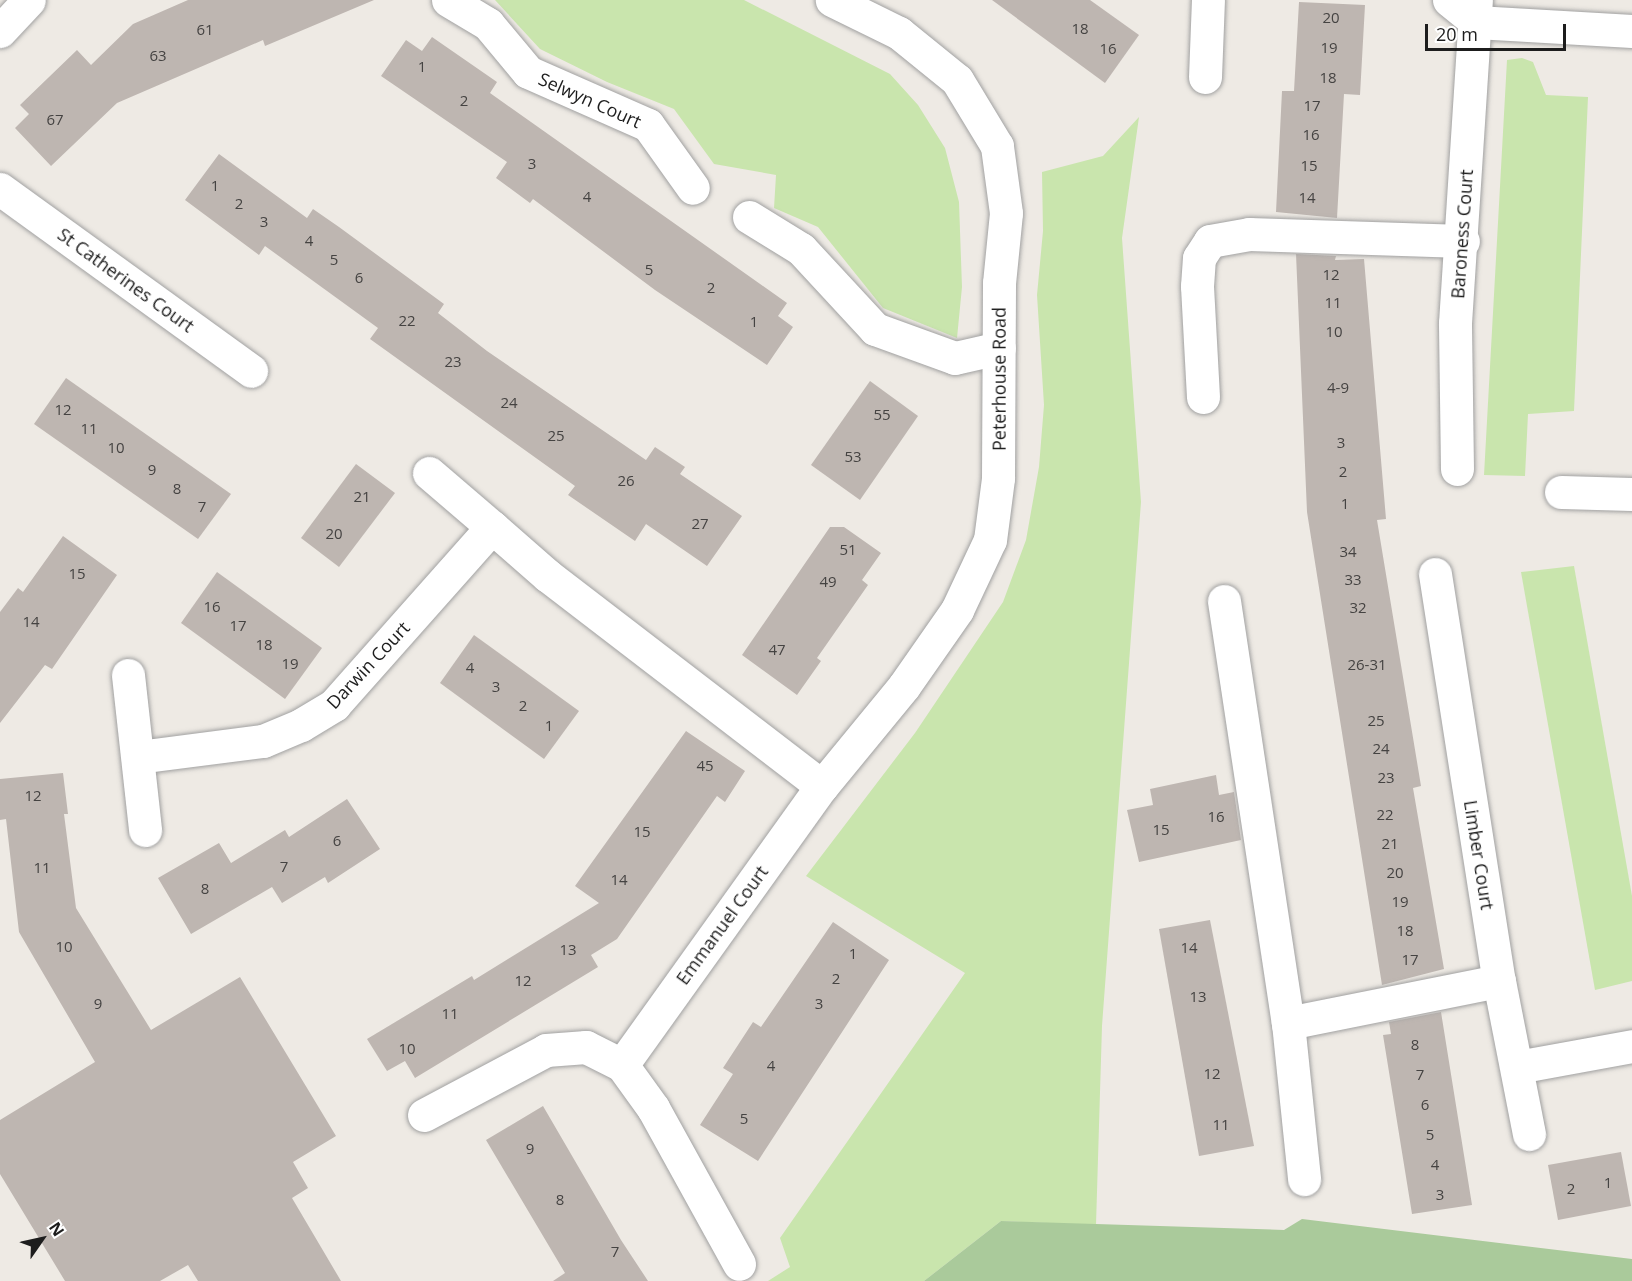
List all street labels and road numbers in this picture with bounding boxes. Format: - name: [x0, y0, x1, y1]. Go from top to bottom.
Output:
- street label: Selwyn Court: [535, 68, 645, 132]
- street label: Baroness Court: [1447, 169, 1477, 299]
- street label: St Catherines Court: [54, 223, 198, 337]
- street label: Peterhouse Road: [988, 307, 1010, 451]
- street label: Darwin Court: [322, 617, 414, 713]
- street label: Limber Court: [1460, 799, 1498, 911]
- street label: Emmanuel Court: [672, 861, 772, 989]

